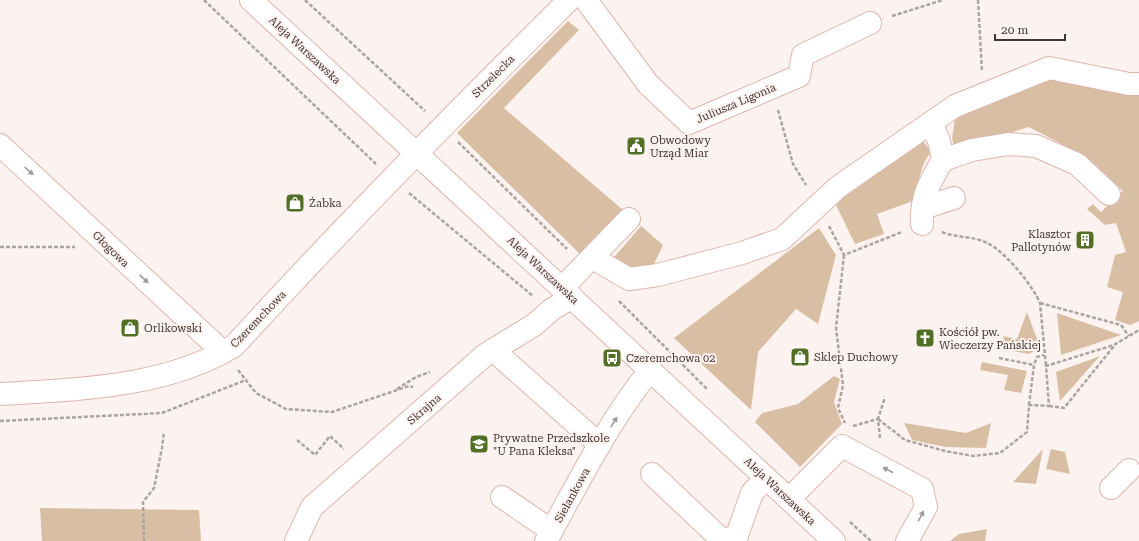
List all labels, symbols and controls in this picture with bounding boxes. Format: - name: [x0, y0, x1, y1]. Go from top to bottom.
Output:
- street label: Aleja Warszawska: [266, 14, 343, 87]
- scale bar: [995, 16, 1065, 42]
- text: 20 m: [1001, 23, 1028, 37]
- street label: Strzelecka: [469, 52, 517, 100]
- street label: Juliusza Ligonia: [694, 81, 778, 126]
- place label: Obwodowy Urząd Miar: [650, 134, 711, 160]
- public building icon: Obwodowy Urząd Miar: [625, 135, 647, 157]
- one-way arrow: [24, 166, 34, 176]
- shop icon: Żabka: [284, 192, 306, 214]
- place label: Żabka: [309, 196, 342, 210]
- place label: Klasztor Pallotynów: [1011, 228, 1072, 254]
- street label: Głogowa: [90, 229, 132, 270]
- building icon: Klasztor Pallotynów: [1074, 229, 1096, 251]
- street label: Aleja Warszawska: [504, 234, 581, 307]
- one-way arrow: [139, 275, 149, 284]
- street label: Czeremchowa: [228, 288, 289, 351]
- shop icon: Orlikowski: [119, 317, 141, 339]
- place label: Orlikowski: [144, 322, 203, 335]
- place label: Kościół pw. Wieczerzy Pańskiej: [939, 326, 1041, 352]
- church icon: Kościół pw. Wieczerzy Pańskiej: [914, 327, 936, 349]
- shop icon: Sklep Duchowy: [789, 346, 811, 368]
- bus stop icon: Czeremchowa 02: [601, 347, 623, 369]
- place label: Sklep Duchowy: [814, 351, 898, 364]
- place label: Czeremchowa 02: [626, 352, 715, 365]
- street label: Skrajna: [405, 391, 444, 428]
- one-way arrow: [611, 416, 618, 428]
- place label: Prywatne Przedszkole "U Pana Kleksa": [493, 432, 610, 458]
- school or university icon: Prywatne Przedszkole "U Pana Kleksa": [468, 433, 490, 455]
- street label: Aleja Warszawska: [741, 455, 818, 528]
- street label: Sielankowa: [552, 466, 593, 525]
- one-way arrow: [882, 467, 893, 474]
- one-way arrow: [918, 510, 924, 522]

